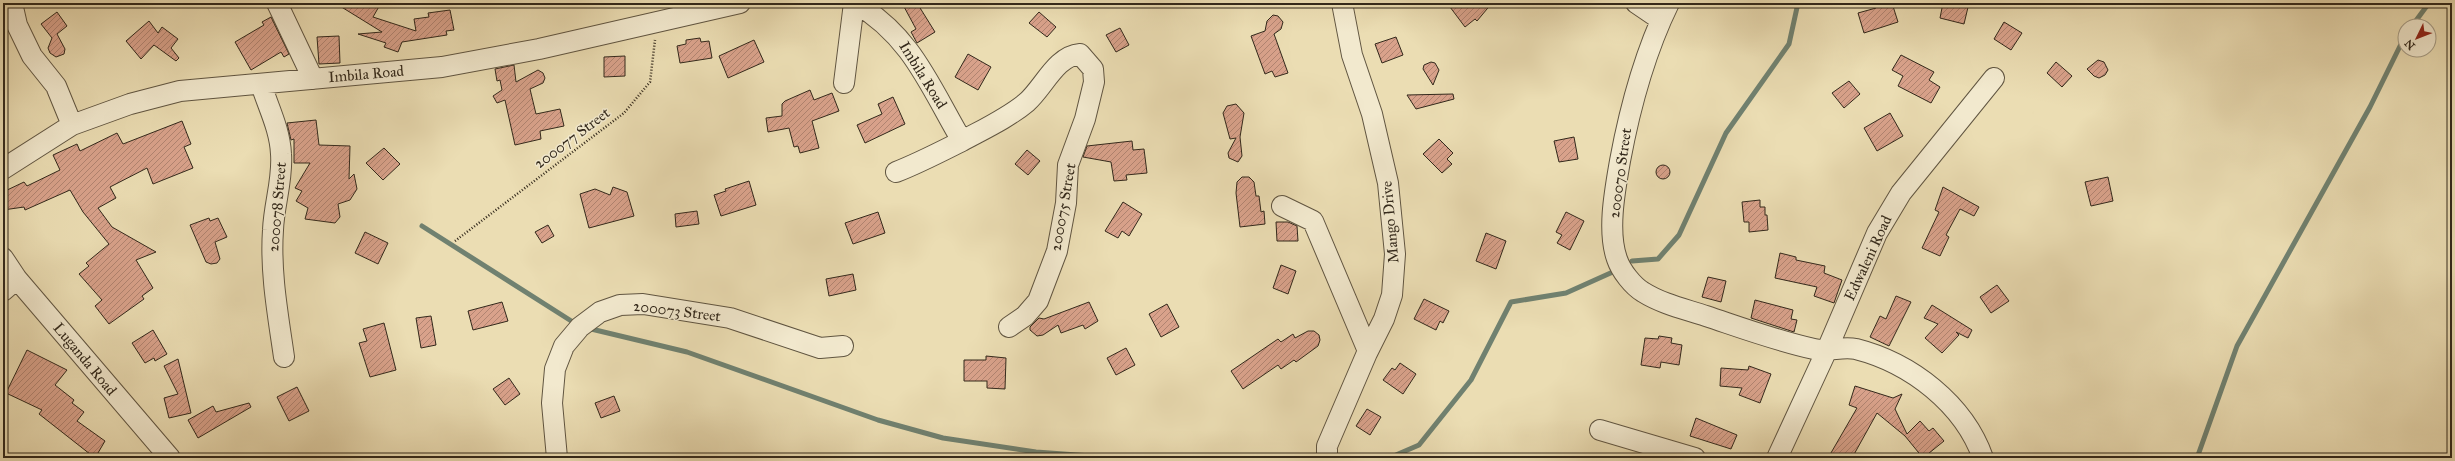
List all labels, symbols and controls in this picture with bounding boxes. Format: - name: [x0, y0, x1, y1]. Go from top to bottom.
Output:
- north arrow: [2397, 18, 2437, 58]
- text: N: [2402, 36, 2418, 52]
- street label: Imbila Road: [895, 38, 951, 112]
- street label: Imbila Road: [327, 62, 405, 86]
- street label: 200077 Street: [531, 103, 614, 172]
- street label: 200070 Street: [1605, 126, 1635, 219]
- street label: 200078 Street: [264, 161, 290, 253]
- street label: 200075 Street: [1046, 161, 1080, 252]
- street label: Mango Drive: [1377, 180, 1403, 264]
- street label: Edwaleni Road: [1840, 212, 1896, 304]
- street label: 200073 Street: [632, 297, 722, 325]
- street label: Luganda Road: [49, 319, 121, 399]

